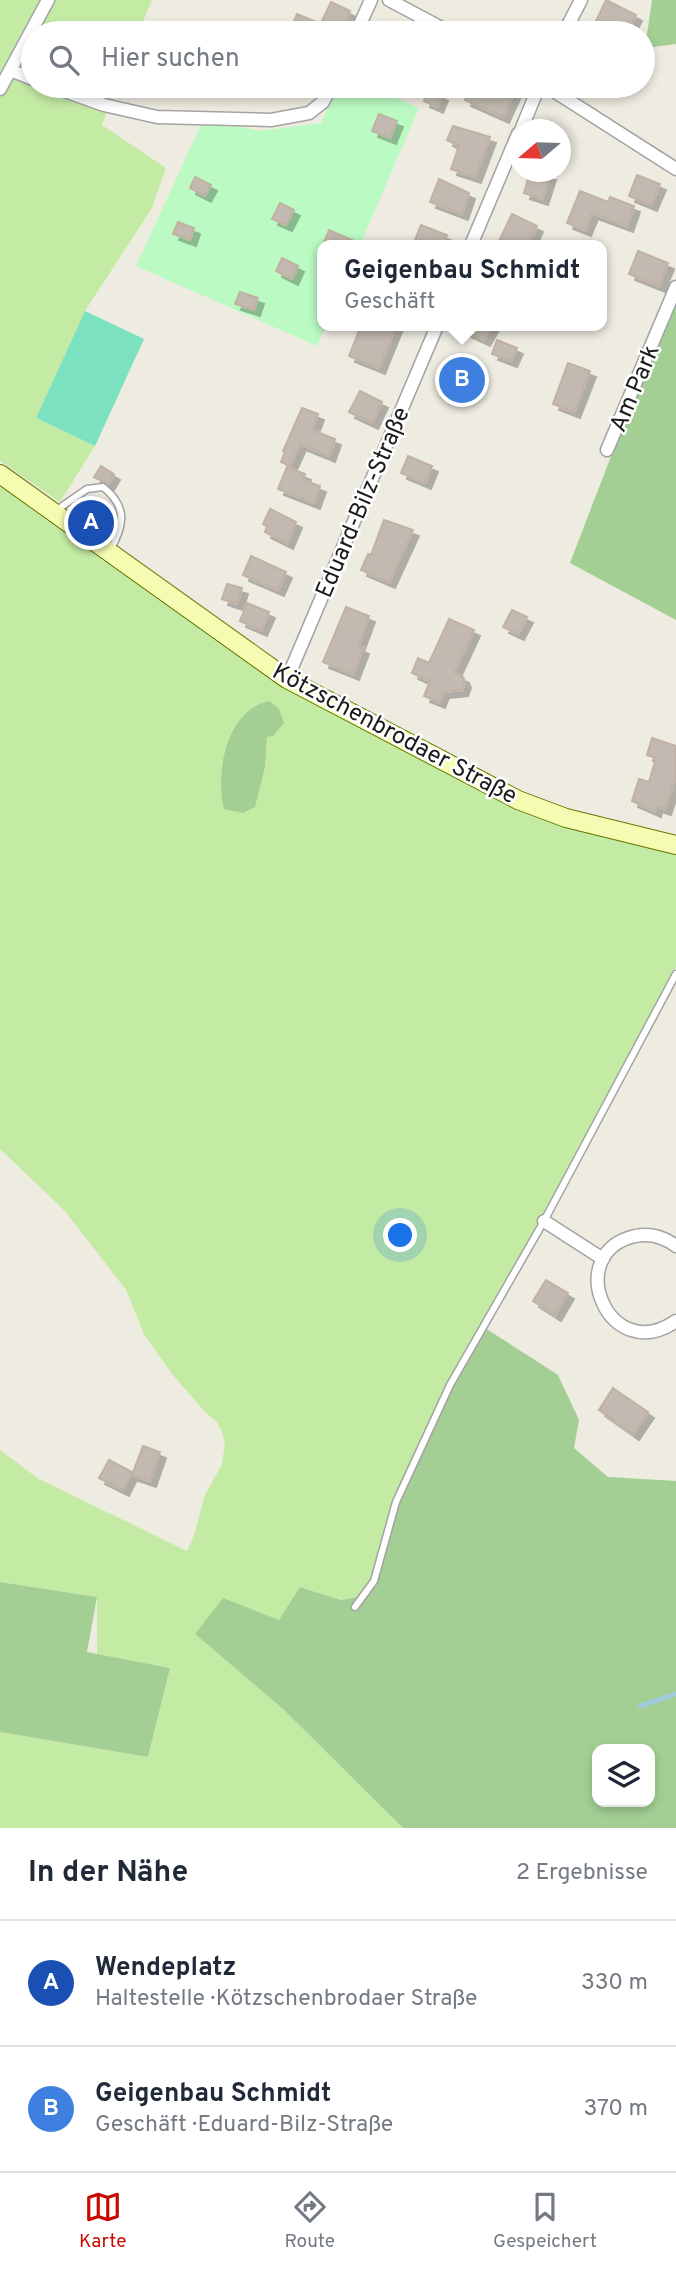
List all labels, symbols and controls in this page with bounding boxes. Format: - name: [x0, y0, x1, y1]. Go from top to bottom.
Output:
- search box: [21, 21, 655, 98]
- icon: search: [45, 41, 83, 79]
- text: Hier suchen: [101, 43, 240, 76]
- north arrow: [508, 119, 571, 182]
- popup: [317, 240, 607, 331]
- text: Geigenbau Schmidt: [344, 255, 580, 288]
- text: Geschäft: [344, 288, 435, 317]
- street label: Am Park: [604, 341, 668, 437]
- pin: B: [439, 354, 485, 406]
- street label: Eduard-Bilz-Straße: [310, 403, 418, 603]
- pin: A: [68, 497, 114, 549]
- street label: Kötzschenbrodaer Straße: [266, 657, 522, 812]
- your location: [383, 1218, 417, 1252]
- map controls: [592, 1744, 655, 1807]
- button: layers: [592, 1744, 655, 1807]
- text: In der Nähe: [28, 1855, 188, 1892]
- text: 2 Ergebnisse: [516, 1859, 648, 1888]
- text: Wendeplatz: [95, 1952, 236, 1985]
- text: A: [43, 1969, 59, 1998]
- text: 330 m: [581, 1969, 648, 1998]
- text: Haltestelle · Kötzschenbrodaer Straße: [95, 1985, 477, 2014]
- text: Geigenbau Schmidt: [95, 2078, 331, 2111]
- text: B: [43, 2095, 59, 2124]
- text: 370 m: [583, 2095, 648, 2124]
- text: Geschäft · Eduard-Bilz-Straße: [95, 2111, 393, 2140]
- tab: Karte: [79, 2188, 126, 2254]
- tab: Route: [284, 2188, 335, 2254]
- tab: Gespeichert: [493, 2188, 597, 2254]

